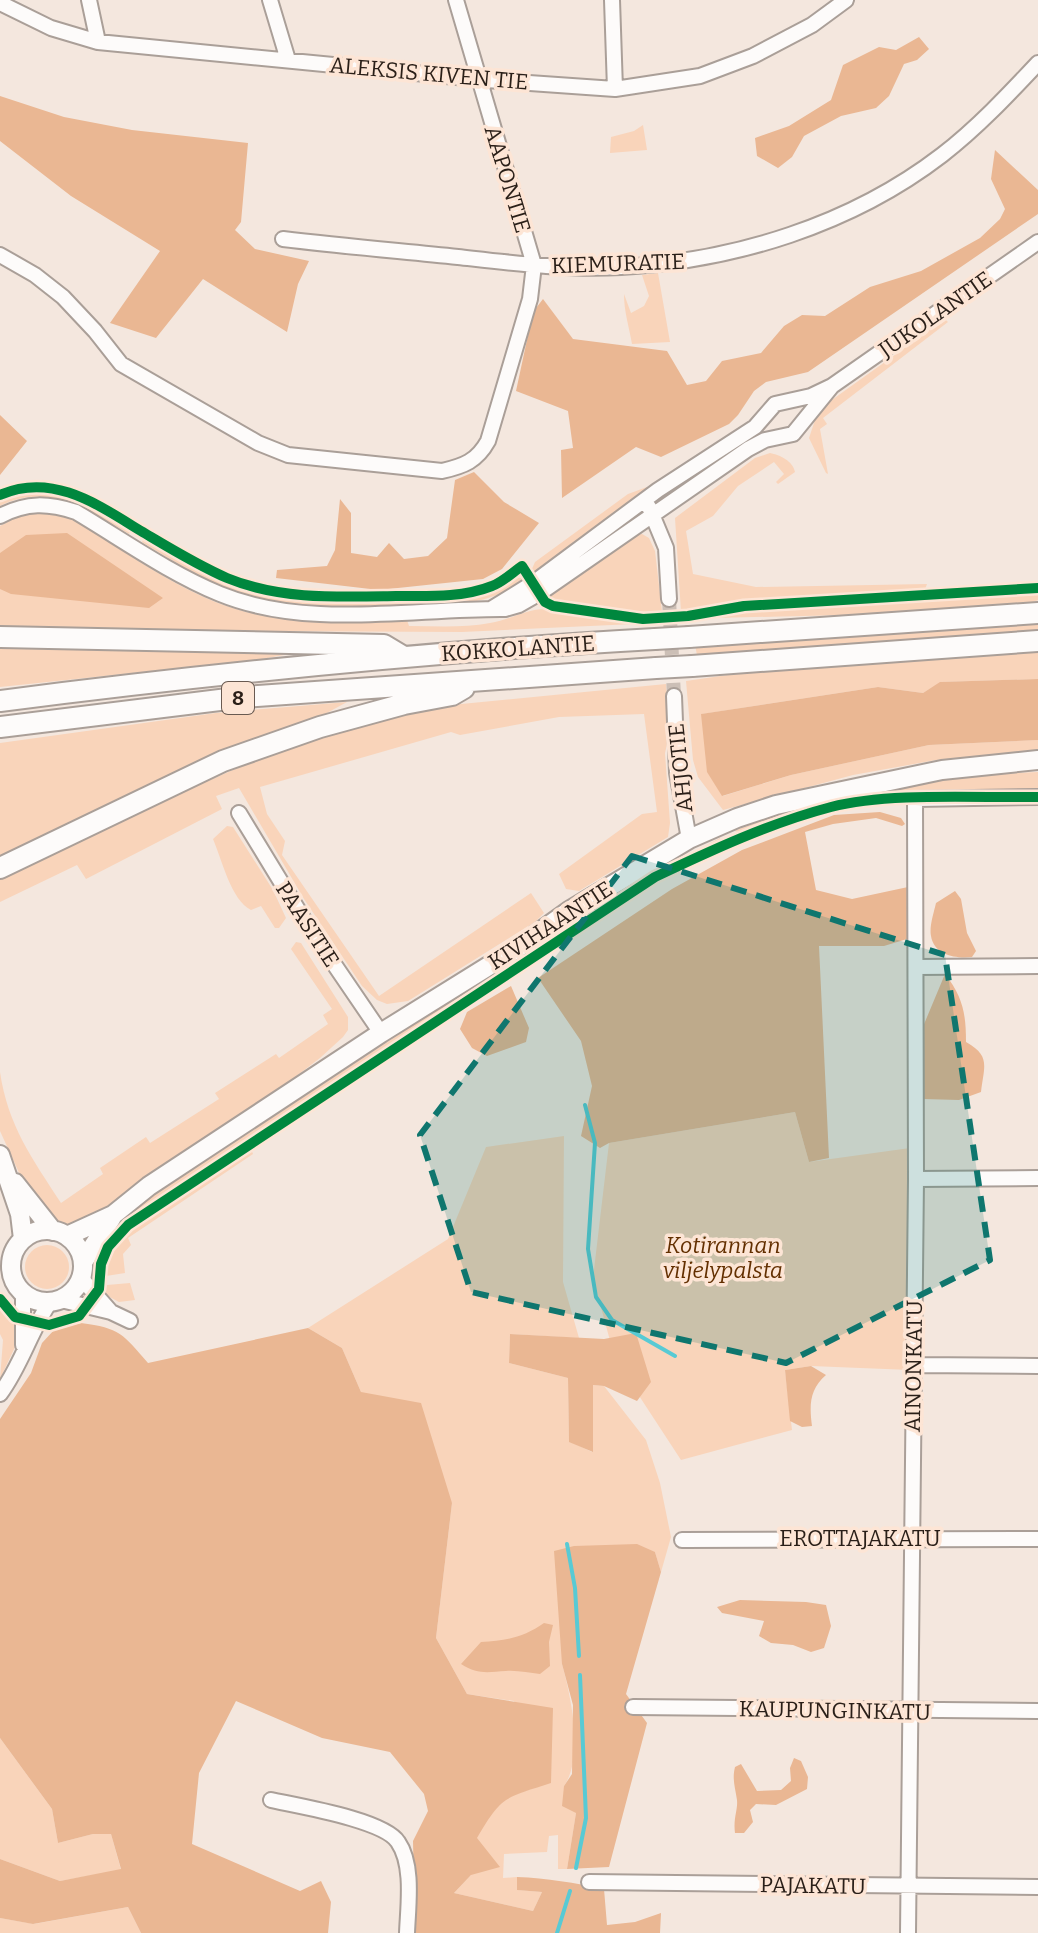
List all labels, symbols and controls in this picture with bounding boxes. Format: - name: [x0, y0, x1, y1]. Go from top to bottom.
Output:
- street label: ALEKSIS KIVEN TIE: [328, 51, 530, 96]
- street label: AAPONTIE: [478, 122, 537, 236]
- street label: KIEMURATIE: [551, 248, 685, 279]
- street label: JUKOLANTIE: [873, 266, 997, 364]
- street label: KOKKOLANTIE: [440, 630, 596, 667]
- road number: 8: [222, 682, 254, 714]
- street label: AHJOTIE: [662, 722, 699, 814]
- street label: KIVIHAANTIE: [483, 875, 617, 976]
- street label: PAASITIE: [270, 876, 345, 972]
- park label: Kotirannan viljelypalsta: [663, 1232, 783, 1284]
- street label: AINONKATU: [899, 1300, 928, 1432]
- street label: EROTTAJAKATU: [779, 1525, 941, 1552]
- street label: KAUPUNGINKATU: [739, 1695, 931, 1726]
- street label: PAJAKATU: [760, 1871, 866, 1900]

